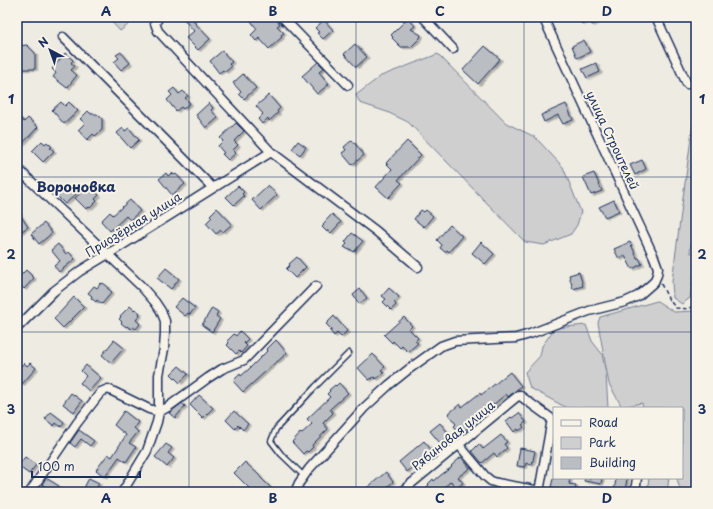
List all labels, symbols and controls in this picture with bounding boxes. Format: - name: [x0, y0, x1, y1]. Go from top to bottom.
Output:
- text: A: [101, 1, 111, 20]
- text: B: [269, 1, 278, 20]
- text: C: [435, 1, 445, 20]
- text: D: [602, 1, 612, 20]
- north arrow: [30, 30, 70, 70]
- text: N: [34, 33, 52, 51]
- street label: улица Строителей: [582, 88, 644, 192]
- text: 1: [8, 89, 14, 108]
- text: 1: [699, 89, 705, 108]
- district label: Вороновка: [36, 176, 116, 197]
- street label: Приозёрная улица: [81, 187, 185, 261]
- text: 2: [6, 244, 16, 263]
- text: 2: [697, 244, 707, 263]
- street label: Рябиновая улица: [408, 395, 499, 474]
- text: 3: [7, 399, 16, 418]
- text: 3: [698, 399, 707, 418]
- legend: [553, 407, 683, 479]
- text: Road: [589, 413, 618, 431]
- text: Park: [589, 433, 616, 451]
- scale bar: [32, 453, 140, 479]
- text: Building: [589, 453, 636, 471]
- text: 100 m: [38, 457, 75, 475]
- text: A: [101, 488, 111, 507]
- text: B: [269, 488, 278, 507]
- text: C: [435, 488, 445, 507]
- text: D: [602, 488, 612, 507]

